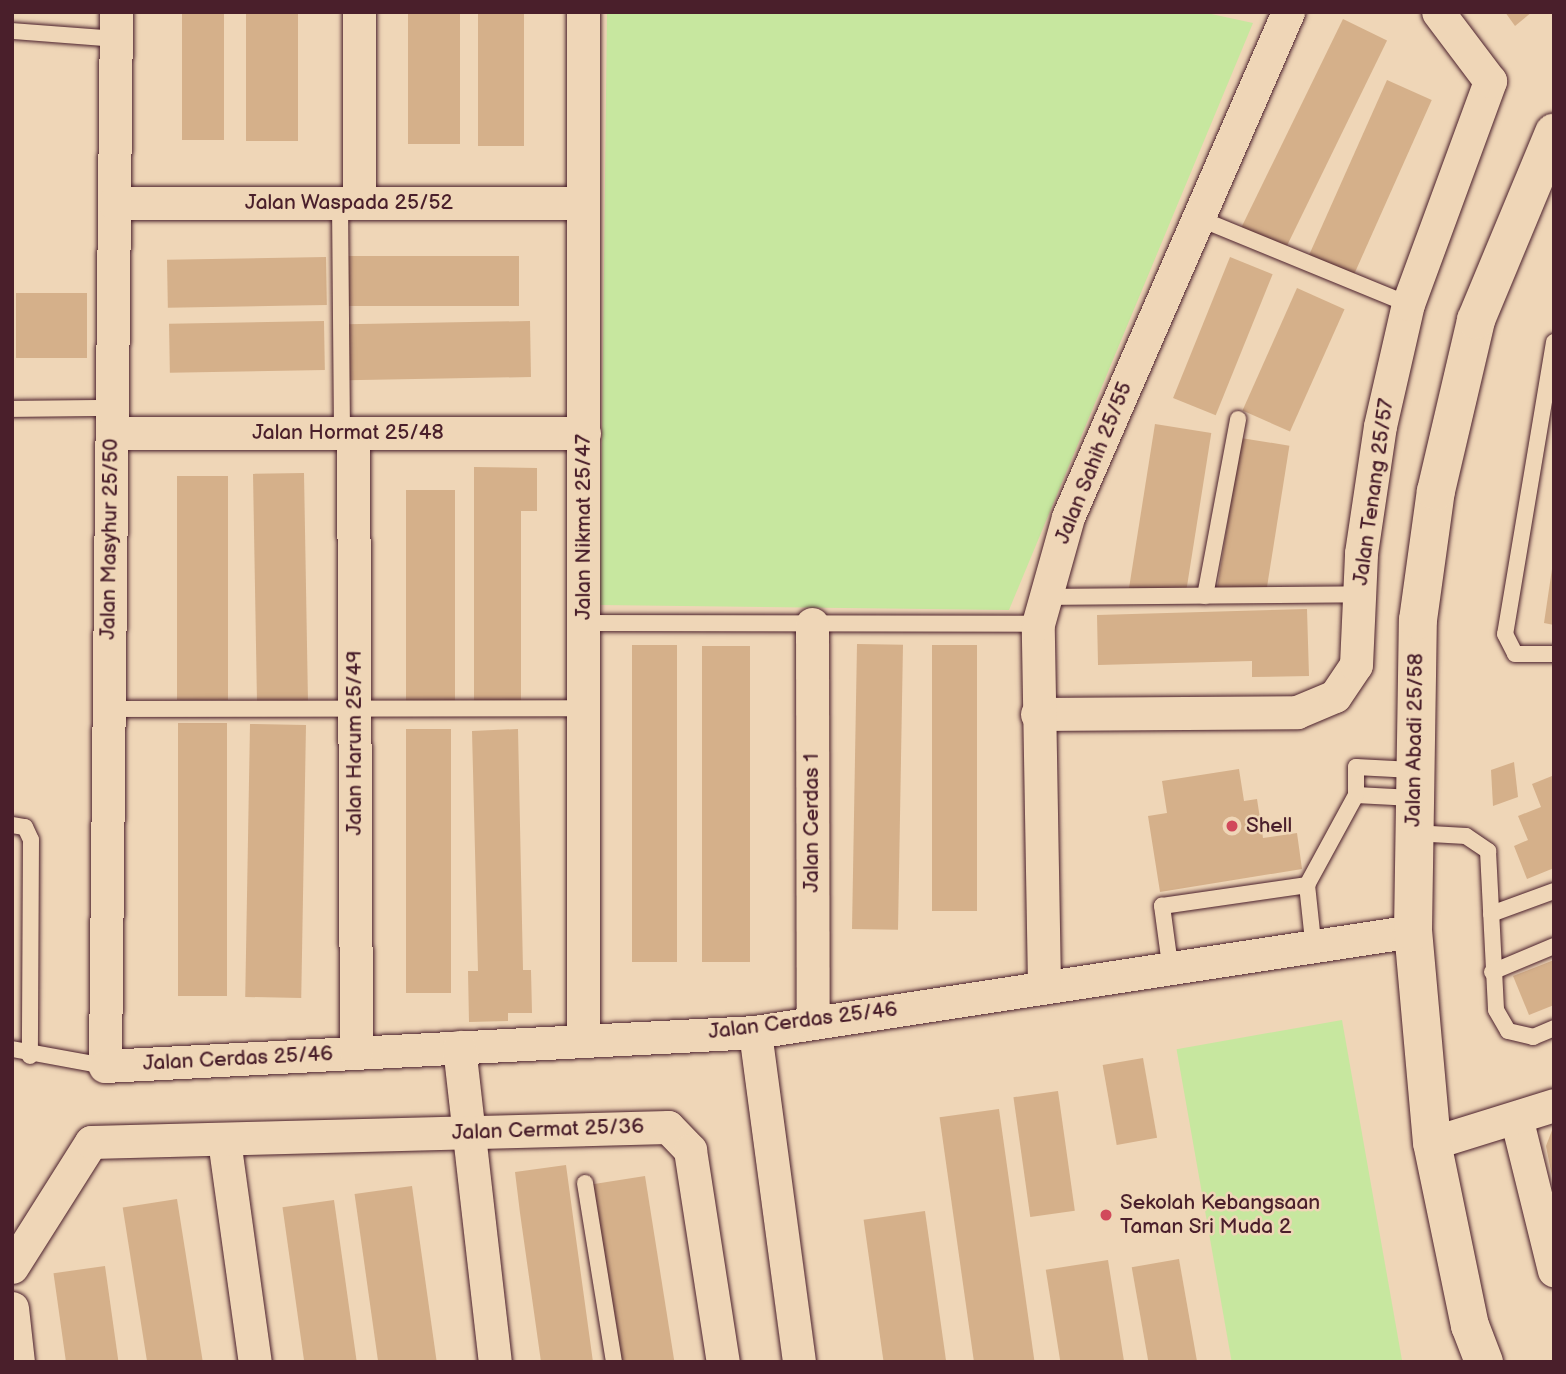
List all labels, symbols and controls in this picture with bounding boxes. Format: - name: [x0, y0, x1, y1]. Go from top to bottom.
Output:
- street label: Jalan Waspada 25/52: [245, 190, 453, 216]
- street label: Jalan Sahih 25/55: [1050, 378, 1138, 548]
- street label: Jalan Tenang 25/57: [1348, 397, 1400, 587]
- street label: Jalan Hormat 25/48: [252, 420, 444, 446]
- street label: Jalan Nikmat 25/47: [571, 434, 597, 620]
- street label: Jalan Masyhur 25/50: [96, 438, 124, 640]
- street label: Jalan Harum 25/49: [342, 651, 368, 835]
- street label: Jalan Abadi 25/58: [1401, 653, 1429, 827]
- street label: Jalan Cerdas 1: [799, 753, 825, 893]
- place label: Shell: [1246, 813, 1292, 839]
- marker: Shell: [1224, 818, 1240, 834]
- street label: Jalan Cerdas 25/46: [707, 997, 899, 1045]
- street label: Jalan Cerdas 25/46: [142, 1041, 334, 1077]
- street label: Jalan Cermat 25/36: [451, 1114, 645, 1146]
- place label: Sekolah Kebangsaan Taman Sri Muda 2: [1120, 1190, 1320, 1240]
- marker: Sekolah Kebangsaan Taman Sri Muda 2: [1098, 1207, 1114, 1223]

